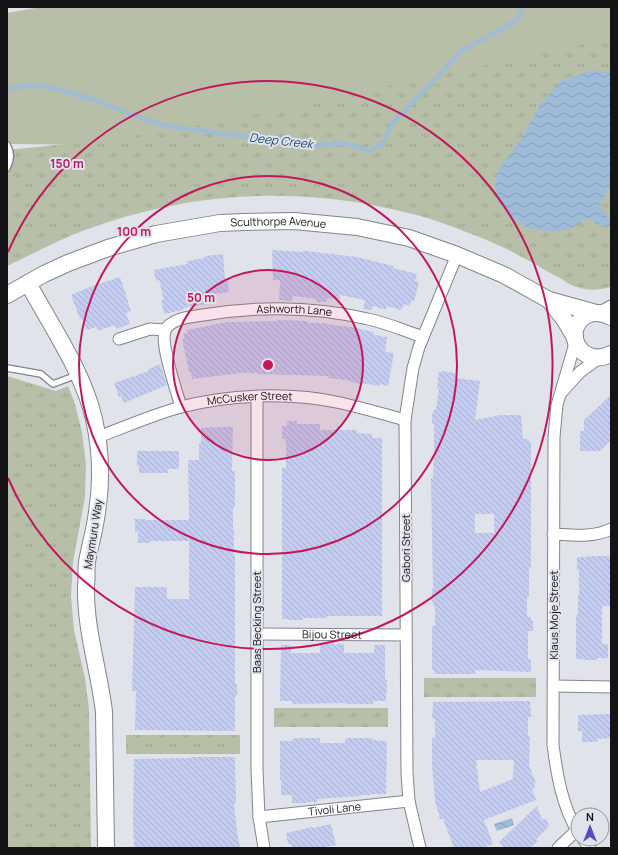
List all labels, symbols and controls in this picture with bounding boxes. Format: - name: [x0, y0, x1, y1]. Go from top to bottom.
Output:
- water label: Deep Creek: [248, 129, 316, 153]
- text: 150 m: [50, 155, 84, 172]
- street label: Sculthorpe Avenue: [230, 213, 328, 231]
- text: 100 m: [117, 223, 151, 240]
- text: 50 m: [187, 289, 215, 306]
- street label: Ashworth Lane: [256, 301, 334, 319]
- centre of rings: [261, 358, 275, 372]
- street label: McCusker Street: [206, 388, 293, 408]
- street label: Maymuru Way: [80, 498, 105, 570]
- street label: Gabori Street: [398, 514, 413, 582]
- street label: Klaus Moje Street: [546, 570, 561, 660]
- street label: Baas Becking Street: [249, 571, 264, 673]
- street label: Bijou Street: [302, 626, 362, 642]
- street label: Tivoli Lane: [307, 798, 362, 819]
- north arrow: [570, 807, 610, 847]
- text: N: [586, 809, 594, 824]

